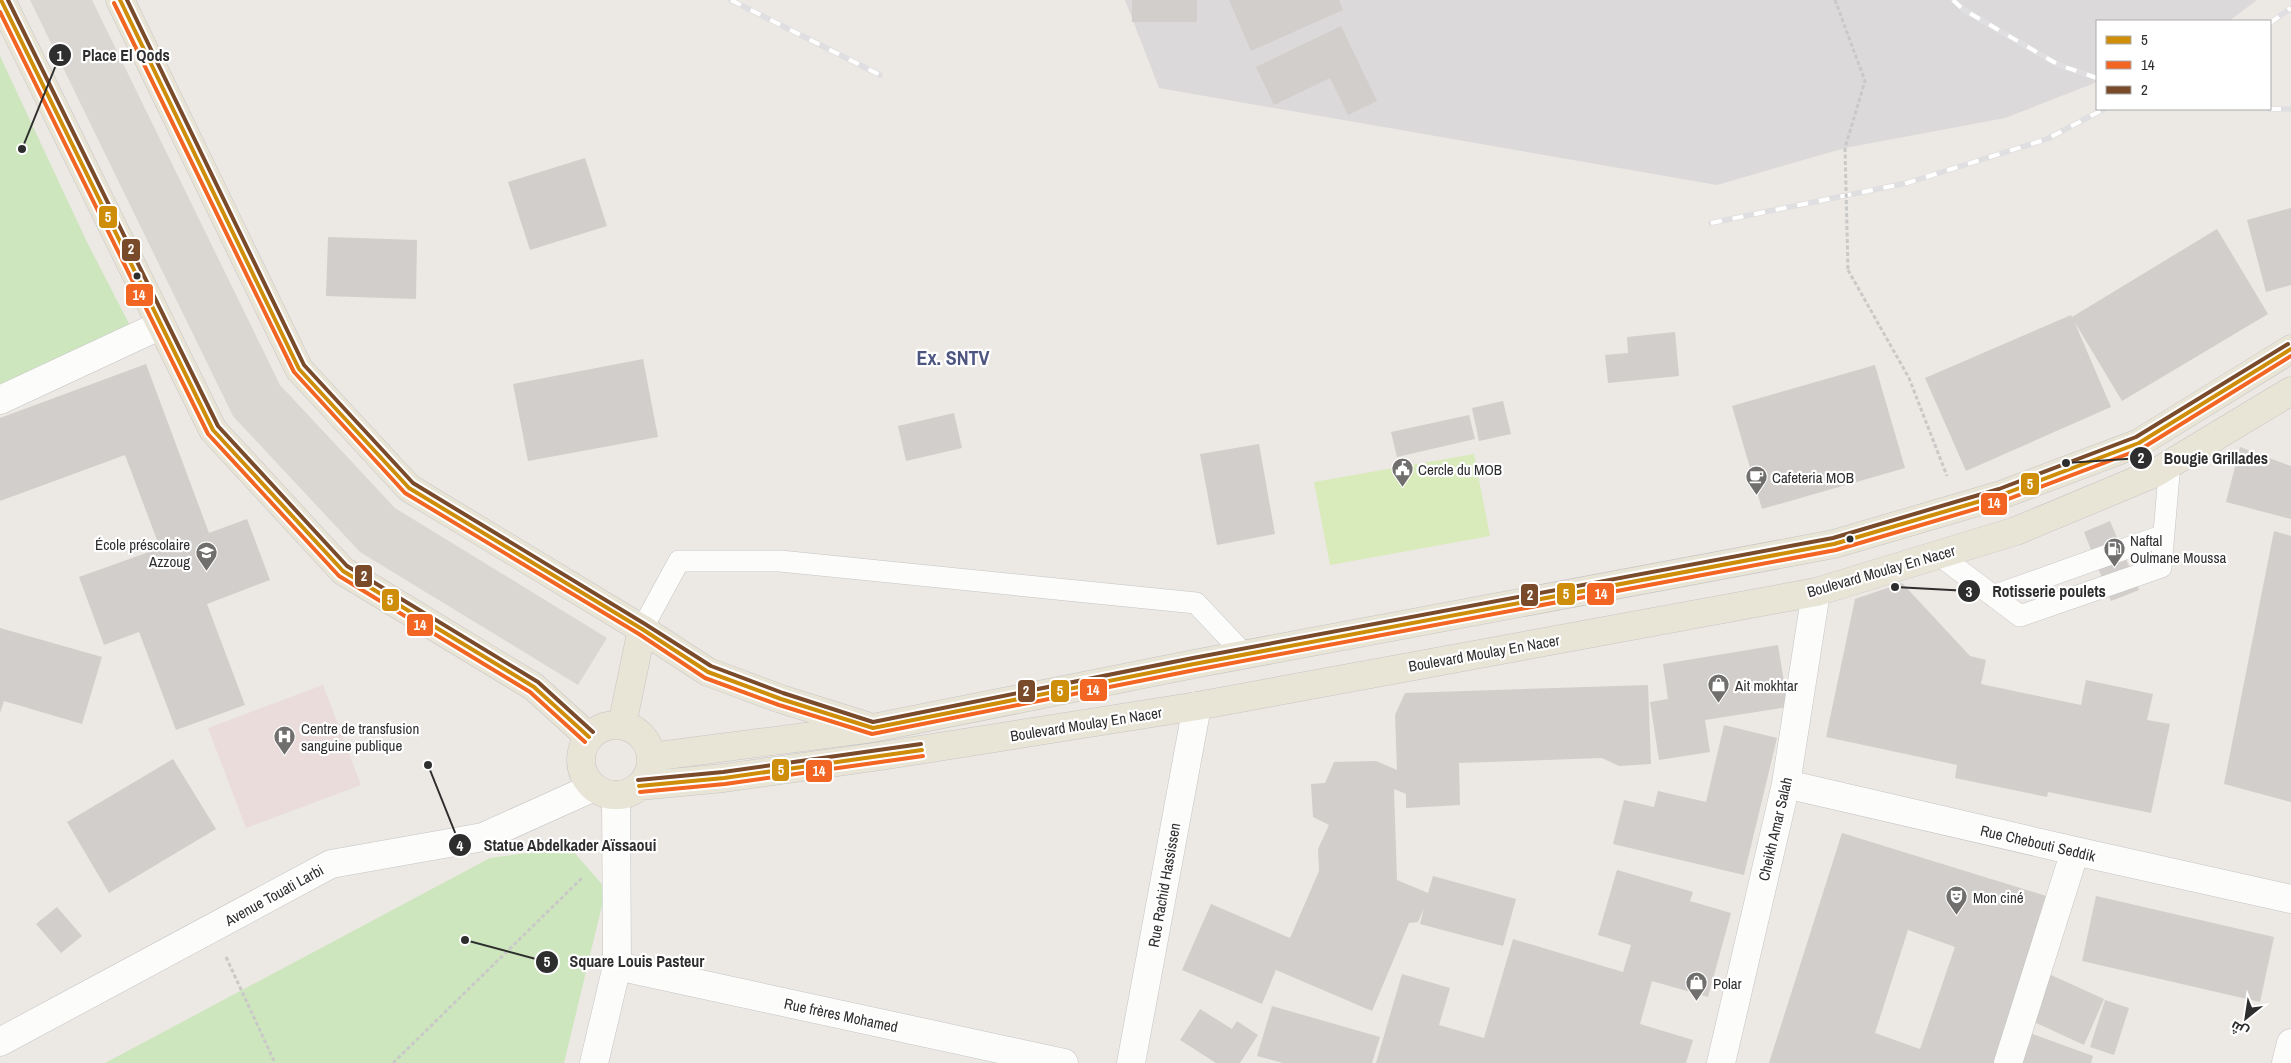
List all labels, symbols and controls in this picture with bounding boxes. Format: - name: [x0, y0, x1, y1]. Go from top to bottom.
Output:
- legend: [2096, 20, 2271, 110]
- text: 5: [2141, 29, 2148, 50]
- callout: Place El Qods: [47, 40, 180, 71]
- text: Place El Qods: [82, 44, 170, 66]
- text: 1: [57, 45, 64, 66]
- text: 14: [2141, 54, 2155, 75]
- text: 2: [2141, 79, 2148, 100]
- line badge: 5: [98, 205, 118, 229]
- text: 5: [105, 208, 112, 226]
- line badge: 2: [121, 238, 141, 262]
- text: 2: [128, 240, 134, 258]
- unlabelled marker: [132, 271, 142, 281]
- line badge: 14: [125, 283, 154, 307]
- text: 14: [133, 286, 146, 304]
- district label: Ex. SNTV: [917, 344, 990, 371]
- callout: Bougie Grillades: [2129, 443, 2278, 474]
- text: 2: [2138, 447, 2145, 468]
- text: Bougie Grillades: [2164, 447, 2268, 469]
- public building icon: Cercle du MOB: [1390, 457, 1414, 488]
- place label: Cercle du MOB: [1418, 459, 1502, 480]
- cafe icon: Cafeteria MOB: [1744, 465, 1768, 496]
- place label: Cafeteria MOB: [1772, 467, 1854, 488]
- line badge: 5: [2020, 472, 2040, 496]
- text: 5: [2027, 475, 2034, 493]
- line badge: 14: [1980, 492, 2008, 516]
- text: 14: [1988, 494, 2001, 512]
- place label: Naftal Oulmane Moussa: [2130, 530, 2227, 568]
- place label: École préscolaire Azzoug: [95, 534, 190, 572]
- unlabelled marker: [1845, 534, 1855, 544]
- fuel station icon: Naftal Oulmane Moussa: [2102, 537, 2126, 568]
- street label: Boulevard Moulay En Nacer: [1805, 540, 1957, 602]
- school or university icon: École préscolaire Azzoug: [194, 541, 218, 572]
- line badge: 2: [354, 564, 373, 588]
- text: 2: [361, 567, 367, 585]
- callout: Rotisserie poulets: [1957, 576, 2116, 607]
- text: Rotisserie poulets: [1992, 580, 2106, 602]
- text: 3: [1966, 581, 1973, 602]
- line badge: 5: [1556, 582, 1576, 606]
- line badge: 14: [1586, 582, 1615, 606]
- line badge: 2: [1520, 583, 1539, 607]
- text: 5: [1563, 585, 1570, 603]
- text: 14: [1595, 585, 1608, 603]
- text: 2: [1527, 586, 1533, 604]
- line badge: 5: [381, 588, 400, 612]
- text: 5: [387, 591, 394, 609]
- line badge: 14: [406, 613, 434, 637]
- text: 14: [414, 616, 427, 634]
- street label: Boulevard Moulay En Nacer: [1407, 629, 1561, 677]
- shop icon: Ait mokhtar: [1707, 673, 1731, 704]
- place label: Ait mokhtar: [1734, 675, 1798, 696]
- line badge: 14: [1079, 678, 1108, 702]
- line badge: 2: [1017, 679, 1036, 703]
- line badge: 5: [1050, 679, 1070, 703]
- text: 14: [1087, 681, 1100, 699]
- text: 2: [1023, 682, 1029, 700]
- text: 5: [1057, 682, 1064, 700]
- street label: Boulevard Moulay En Nacer: [1009, 702, 1163, 746]
- place label: Centre de transfusion sanguine publique: [301, 718, 419, 756]
- hospital icon: Centre de transfusion sanguine publique: [273, 725, 297, 756]
- line badge: 5: [771, 758, 790, 782]
- line badge: 14: [805, 759, 833, 783]
- text: 5: [778, 761, 785, 779]
- text: 14: [813, 762, 826, 780]
- street label: Cheikh Amar Salah: [1753, 775, 1797, 883]
- street label: Rue Chebouti Seddik: [1978, 820, 2098, 867]
- street label: Rue Rachid Hassissen: [1143, 821, 1185, 949]
- callout: Statue Abdelkader Aïssaoui: [448, 830, 666, 861]
- text: Statue Abdelkader Aïssaoui: [484, 834, 656, 856]
- text: 4: [457, 835, 464, 856]
- street label: Avenue Touati Larbi: [220, 859, 327, 931]
- theatre icon: Mon ciné: [1945, 885, 1969, 916]
- place label: Mon ciné: [1973, 887, 2024, 908]
- callout: Square Louis Pasteur: [535, 946, 715, 977]
- text: Square Louis Pasteur: [570, 950, 705, 972]
- text: 5: [544, 951, 551, 972]
- shop icon: Polar: [1685, 971, 1709, 1002]
- place label: Polar: [1713, 973, 1742, 994]
- street label: Rue frères Mohamed: [782, 993, 900, 1037]
- north arrow: [2221, 993, 2271, 1043]
- text: ش: [2227, 1017, 2252, 1042]

